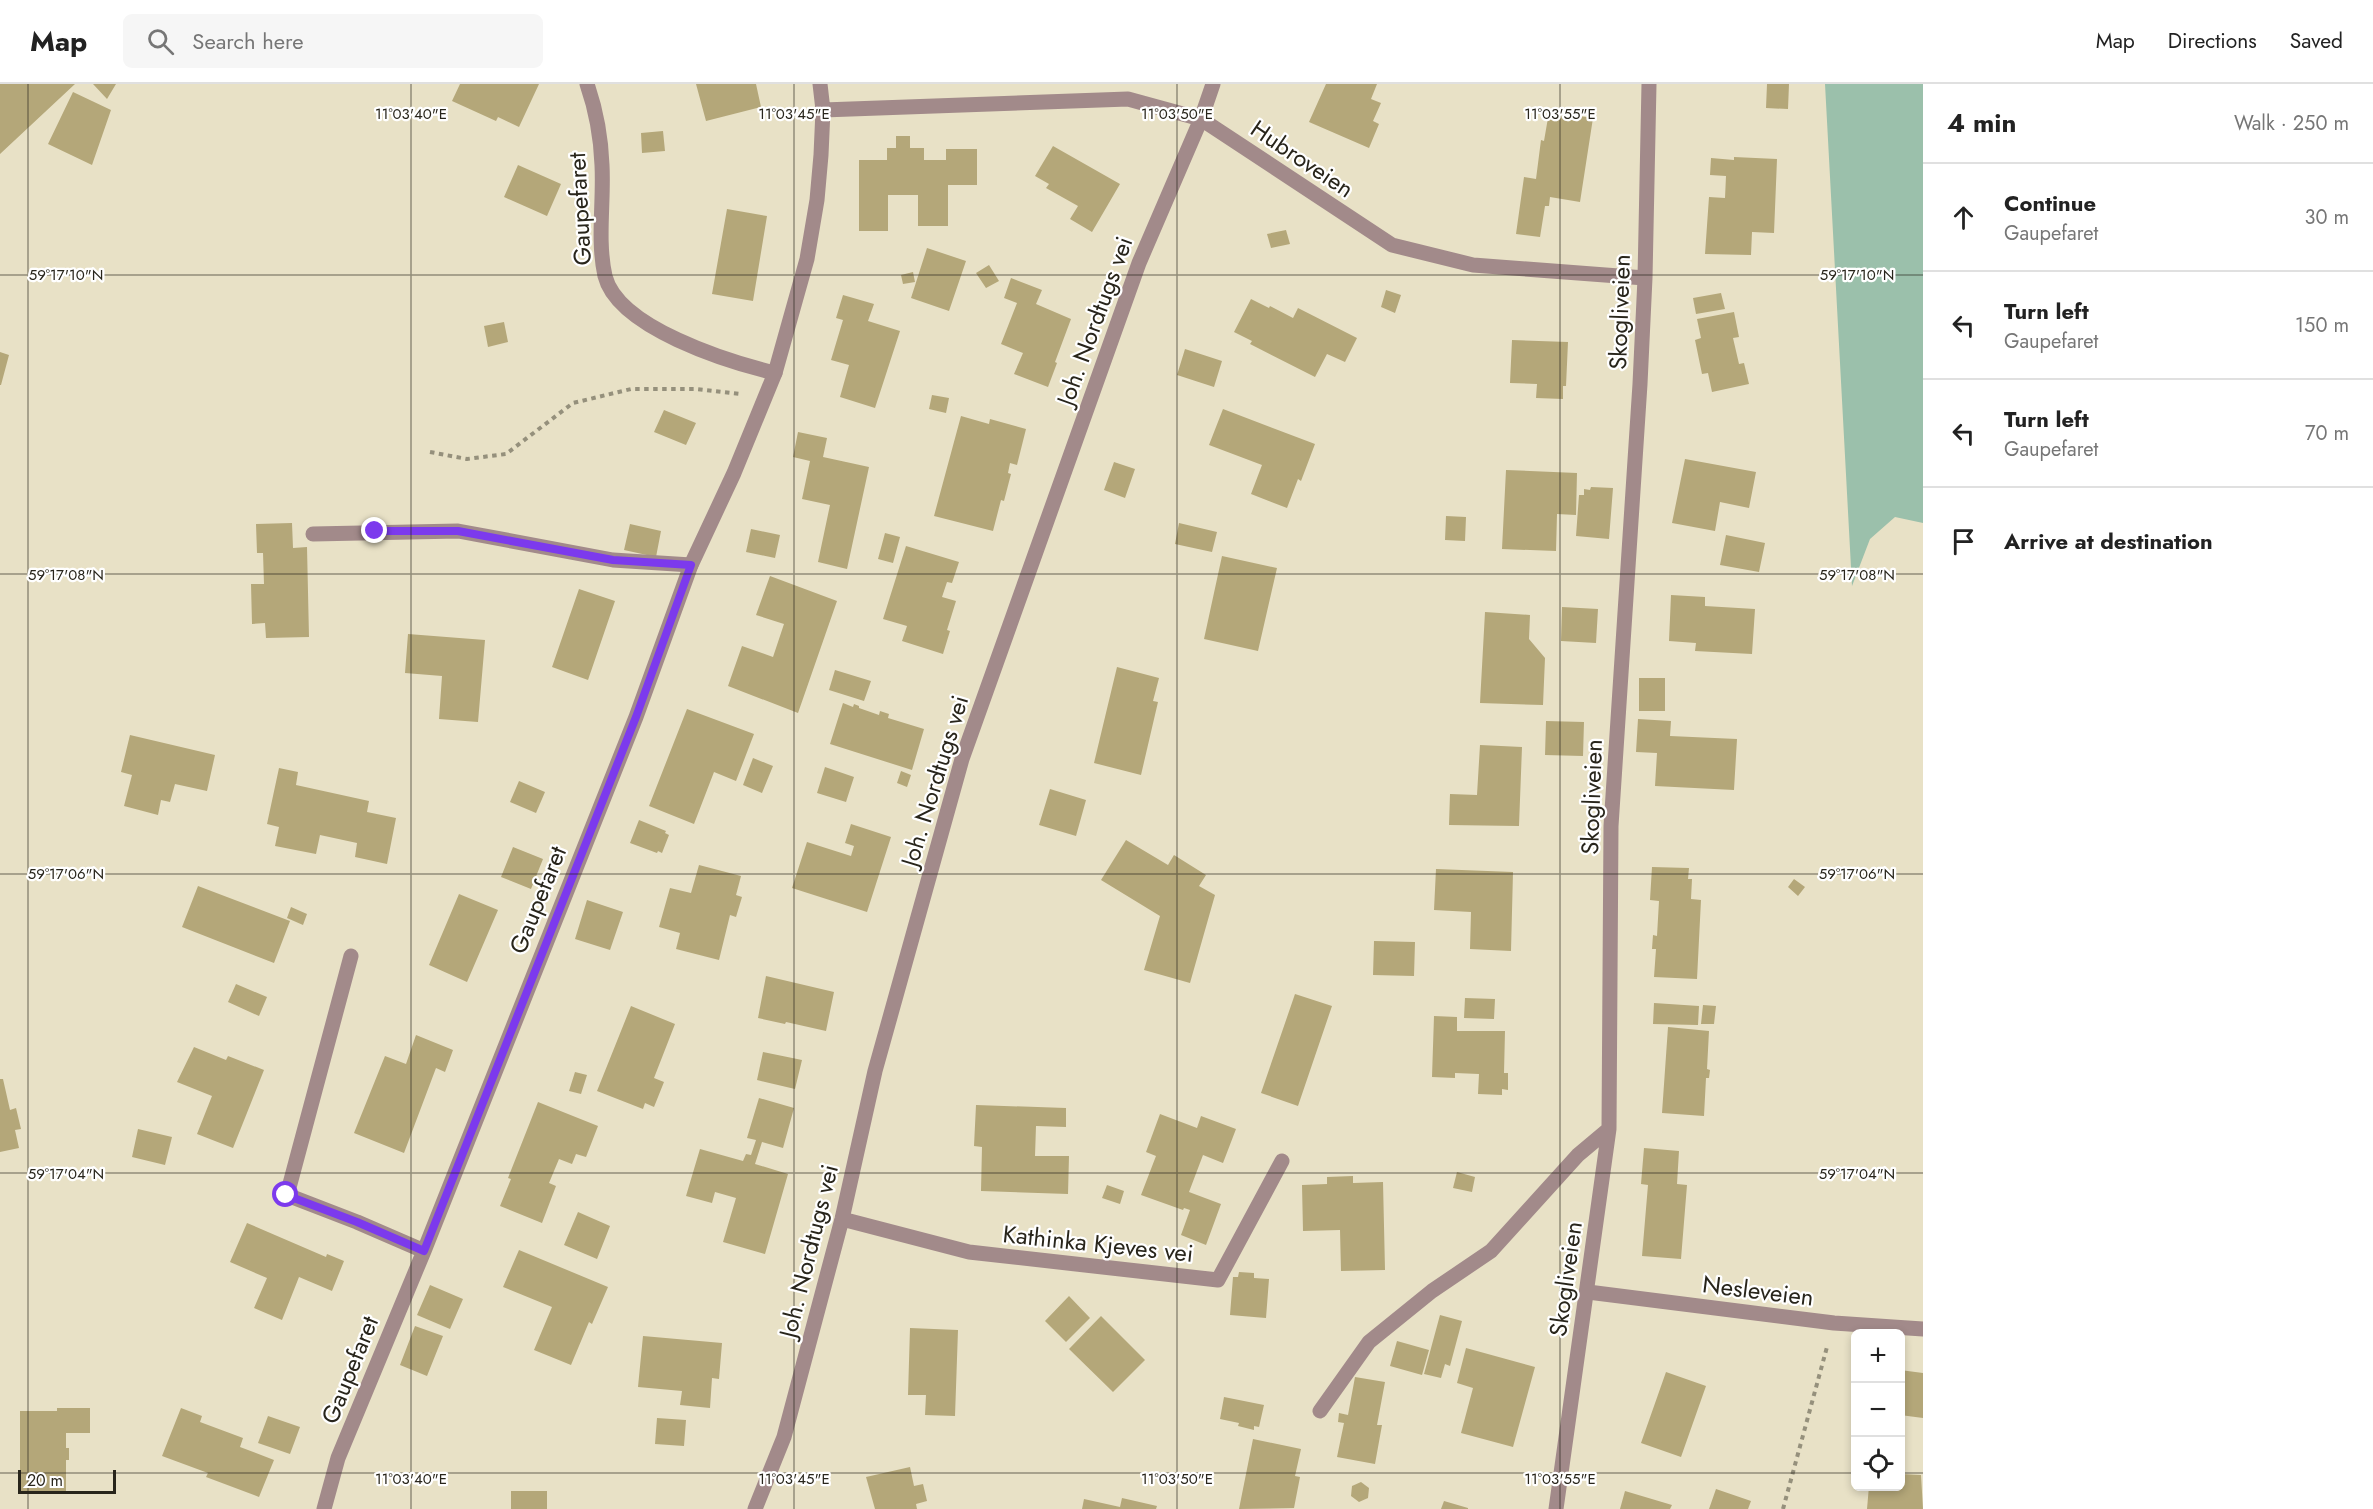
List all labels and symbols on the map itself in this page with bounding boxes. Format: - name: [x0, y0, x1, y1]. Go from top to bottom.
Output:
- text: 11°03'40"E: [375, 103, 447, 125]
- text: 11°03'45"E: [758, 103, 830, 125]
- text: 11°03'50"E: [1141, 103, 1213, 125]
- text: 11°03'55"E: [1524, 103, 1596, 125]
- street label: Hubroveien: [1244, 111, 1361, 206]
- street label: Gaupefaret: [559, 151, 600, 266]
- street label: Joh. Nordtugs vei: [1047, 232, 1141, 413]
- street label: Skogliveien: [1600, 254, 1639, 370]
- text: 59°17'10"N: [29, 264, 103, 286]
- text: 59°17'10"N: [1820, 264, 1894, 286]
- route end: [361, 517, 387, 543]
- text: 59°17'08"N: [28, 564, 104, 586]
- text: 59°17'08"N: [1819, 564, 1895, 586]
- street label: Joh. Nordtugs vei: [891, 691, 977, 874]
- street label: Skogliveien: [1572, 739, 1611, 855]
- street label: Gaupefaret: [500, 841, 575, 959]
- text: 59°17'06"N: [28, 863, 104, 885]
- text: 59°17'06"N: [1819, 863, 1895, 885]
- street label: Joh. Nordtugs vei: [769, 1161, 847, 1344]
- text: 59°17'04"N: [28, 1163, 104, 1185]
- text: 59°17'04"N: [1819, 1163, 1895, 1185]
- route start: [272, 1181, 298, 1207]
- street label: Kathinka Kjeves vei: [1001, 1216, 1195, 1271]
- street label: Skogliveien: [1540, 1219, 1591, 1339]
- street label: Nesleveien: [1700, 1266, 1816, 1315]
- street label: Gaupefaret: [312, 1311, 387, 1429]
- scale bar: [18, 1467, 116, 1494]
- text: 11°03'40"E: [375, 1468, 447, 1490]
- text: 11°03'45"E: [758, 1468, 830, 1490]
- text: 11°03'50"E: [1141, 1468, 1213, 1490]
- text: 11°03'55"E: [1524, 1468, 1596, 1490]

